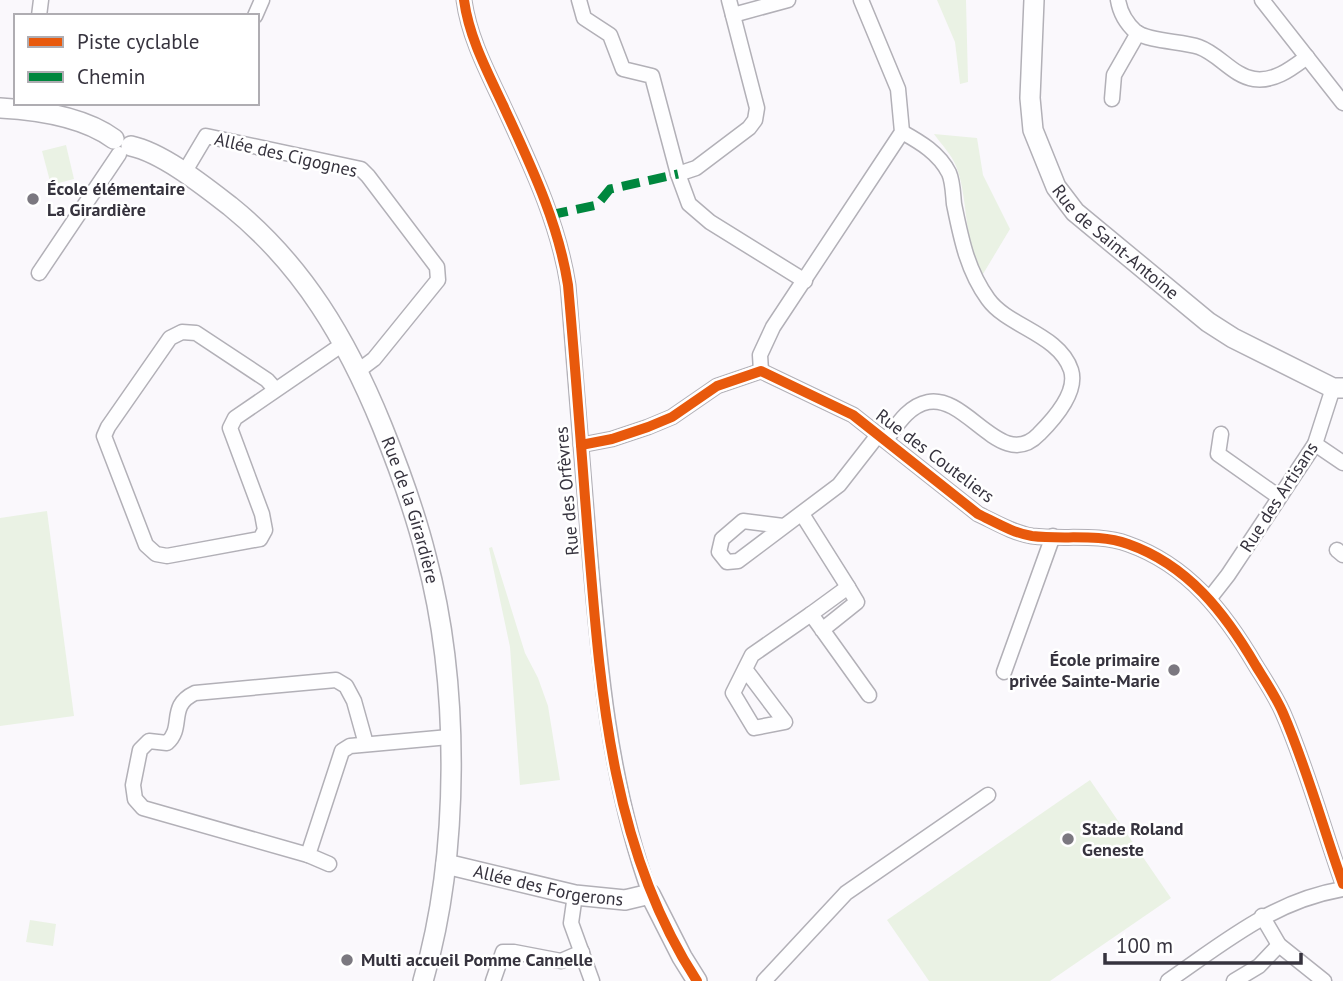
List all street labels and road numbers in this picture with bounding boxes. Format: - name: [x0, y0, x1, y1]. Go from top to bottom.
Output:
- street label: Allée des Cigognes: [212, 127, 360, 182]
- street label: Rue de Saint-Antoine: [1047, 180, 1184, 304]
- street label: Rue des Couteliers: [872, 404, 999, 508]
- street label: Rue des Orfèvres: [549, 425, 584, 557]
- street label: Rue de la Girardière: [376, 433, 444, 586]
- street label: Rue des Artisans: [1234, 437, 1323, 556]
- street label: Allée des Forgerons: [471, 859, 624, 911]

